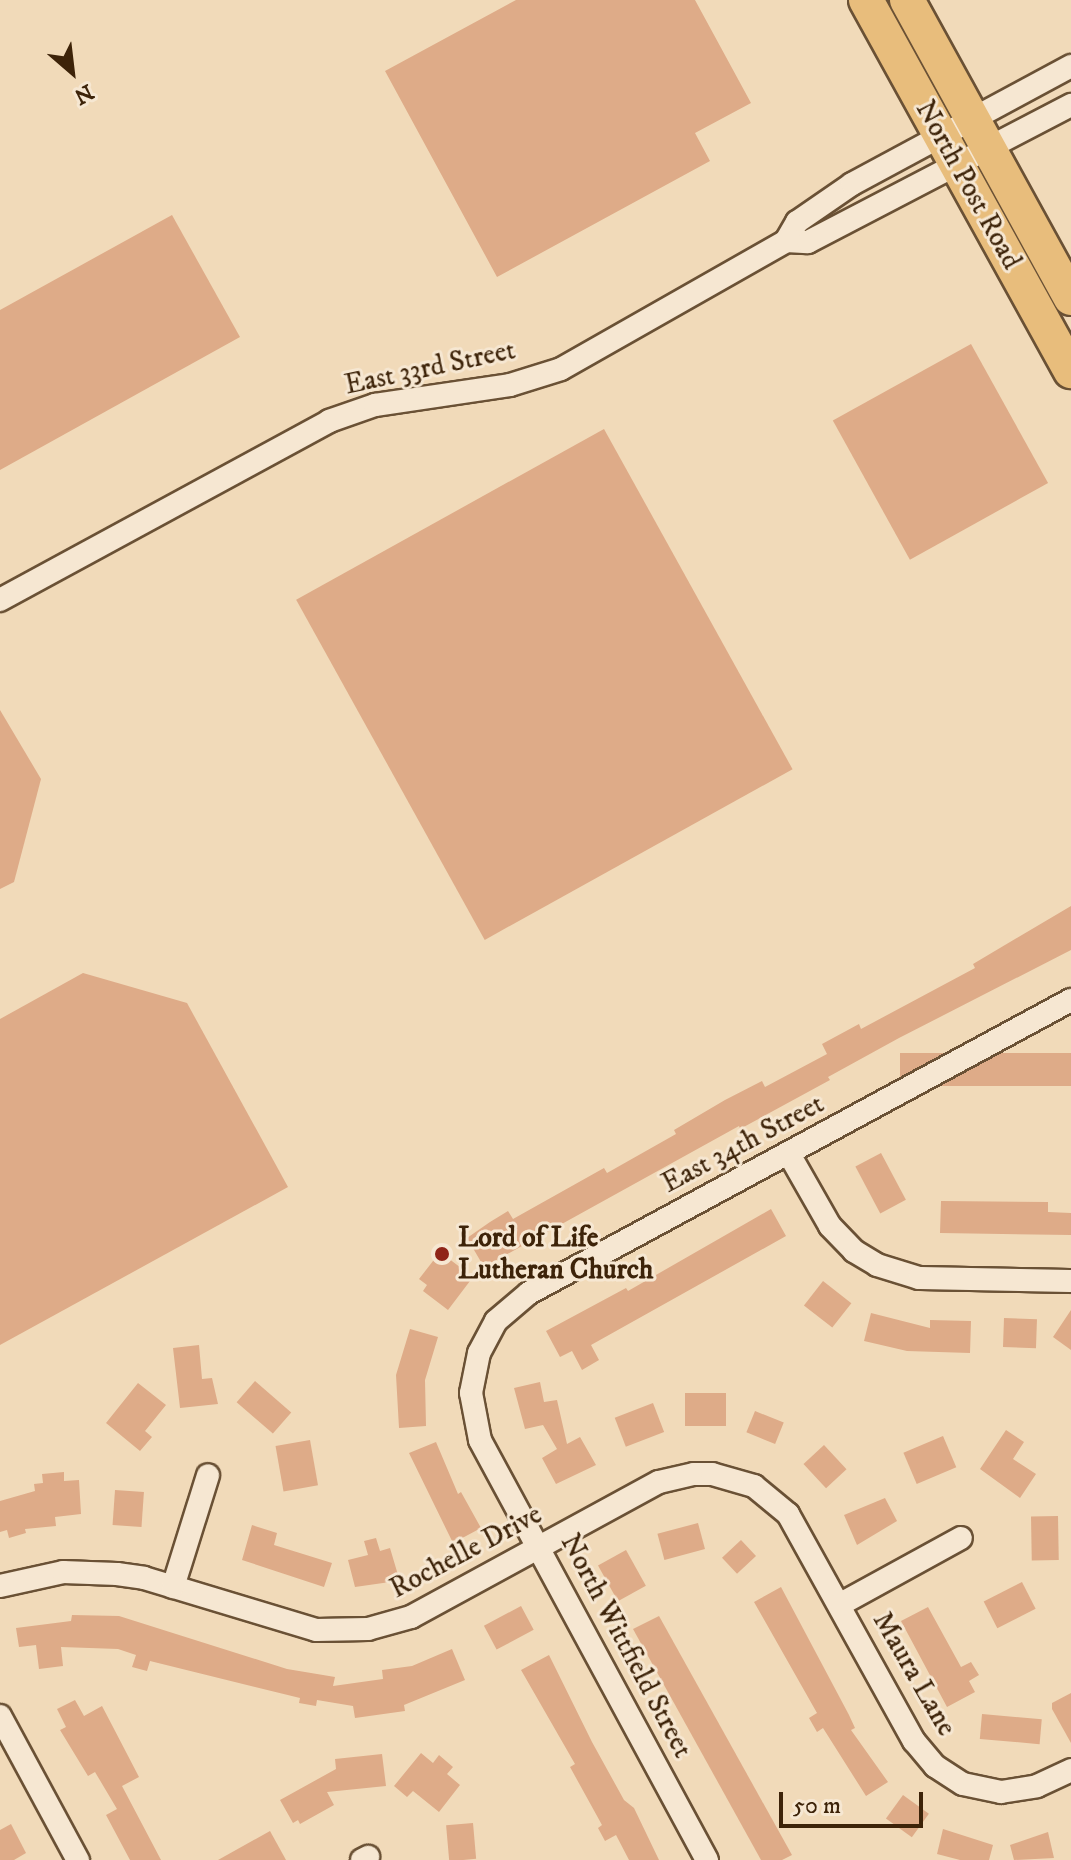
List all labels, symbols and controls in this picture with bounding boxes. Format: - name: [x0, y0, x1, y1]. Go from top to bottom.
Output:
- north arrow: [32, 32, 112, 112]
- text: N: [69, 77, 98, 110]
- street label: North Post Road: [908, 95, 1028, 275]
- street label: East 33rd Street: [342, 334, 518, 402]
- street label: East 34th Street: [656, 1087, 830, 1201]
- place label: Lord of Life Lutheran Church: [458, 1221, 654, 1287]
- marker: Lord of Life Lutheran Church: [433, 1245, 451, 1263]
- street label: Rochelle Drive: [384, 1498, 548, 1606]
- street label: North Wittfield Street: [553, 1528, 699, 1764]
- street label: Maura Lane: [865, 1606, 963, 1742]
- scale bar: [783, 1776, 927, 1826]
- text: 50 m: [793, 1791, 841, 1821]

